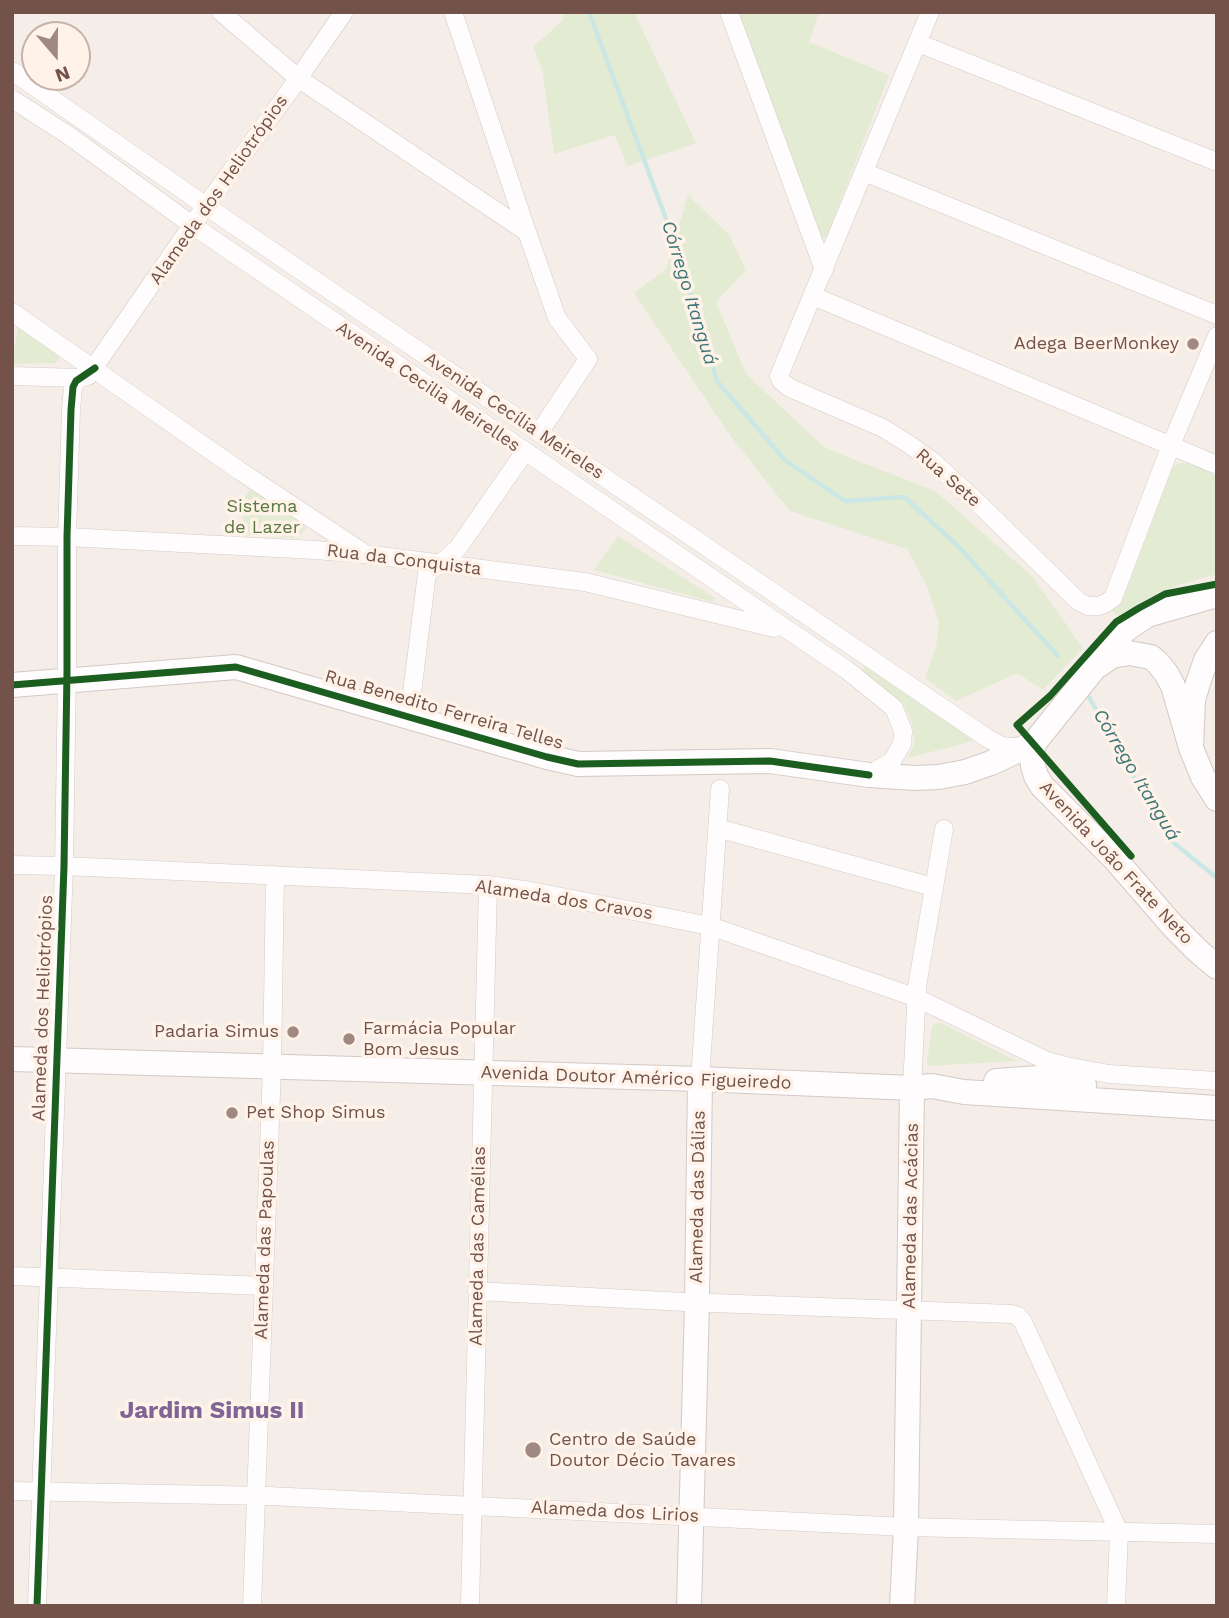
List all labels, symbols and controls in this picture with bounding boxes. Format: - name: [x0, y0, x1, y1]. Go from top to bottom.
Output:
- north arrow: [21, 21, 91, 91]
- text: N: [52, 61, 73, 88]
- street label: Alameda dos Heliotrópios: [145, 91, 293, 289]
- water label: Córrego Itanguá: [656, 218, 722, 368]
- street label: Avenida Cecilia Meirelles: [332, 317, 524, 457]
- place label: Adega BeerMonkey: [1014, 333, 1179, 355]
- marker: Adega BeerMonkey: [1185, 336, 1201, 352]
- street label: Avenida Cecília Meireles: [420, 348, 608, 484]
- street label: Rua Sete: [911, 444, 985, 512]
- park label: Sistema de Lazer: [224, 496, 300, 538]
- street label: Rua da Conquista: [326, 540, 482, 580]
- street label: Rua Benedito Ferreira Telles: [322, 666, 566, 754]
- water label: Córrego Itanguá: [1088, 705, 1184, 845]
- street label: Avenida João Frate Neto: [1035, 777, 1197, 949]
- street label: Alameda dos Cravos: [474, 875, 654, 925]
- street label: Alameda dos Heliotrópios: [28, 894, 58, 1122]
- place label: Farmácia Popular Bom Jesus: [363, 1018, 516, 1060]
- place label: Padaria Simus: [154, 1021, 279, 1043]
- marker: Padaria Simus: [285, 1024, 301, 1040]
- marker: Farmácia Popular Bom Jesus: [341, 1031, 357, 1047]
- street label: Avenida Doutor Américo Figueiredo: [480, 1062, 792, 1094]
- place label: Pet Shop Simus: [246, 1102, 385, 1124]
- marker: Pet Shop Simus: [224, 1105, 240, 1121]
- street label: Alameda das Dálias: [686, 1110, 710, 1284]
- street label: Alameda das Acácias: [899, 1123, 923, 1309]
- street label: Alameda das Papoulas: [251, 1140, 279, 1340]
- street label: Alameda das Camélias: [465, 1146, 491, 1346]
- district label: Jardim Simus II: [120, 1397, 304, 1425]
- place label: Centro de Saúde Doutor Décio Tavares: [549, 1429, 736, 1472]
- marker: Centro de Saúde Doutor Décio Tavares: [523, 1440, 543, 1460]
- street label: Alameda dos Lirios: [530, 1497, 700, 1527]

